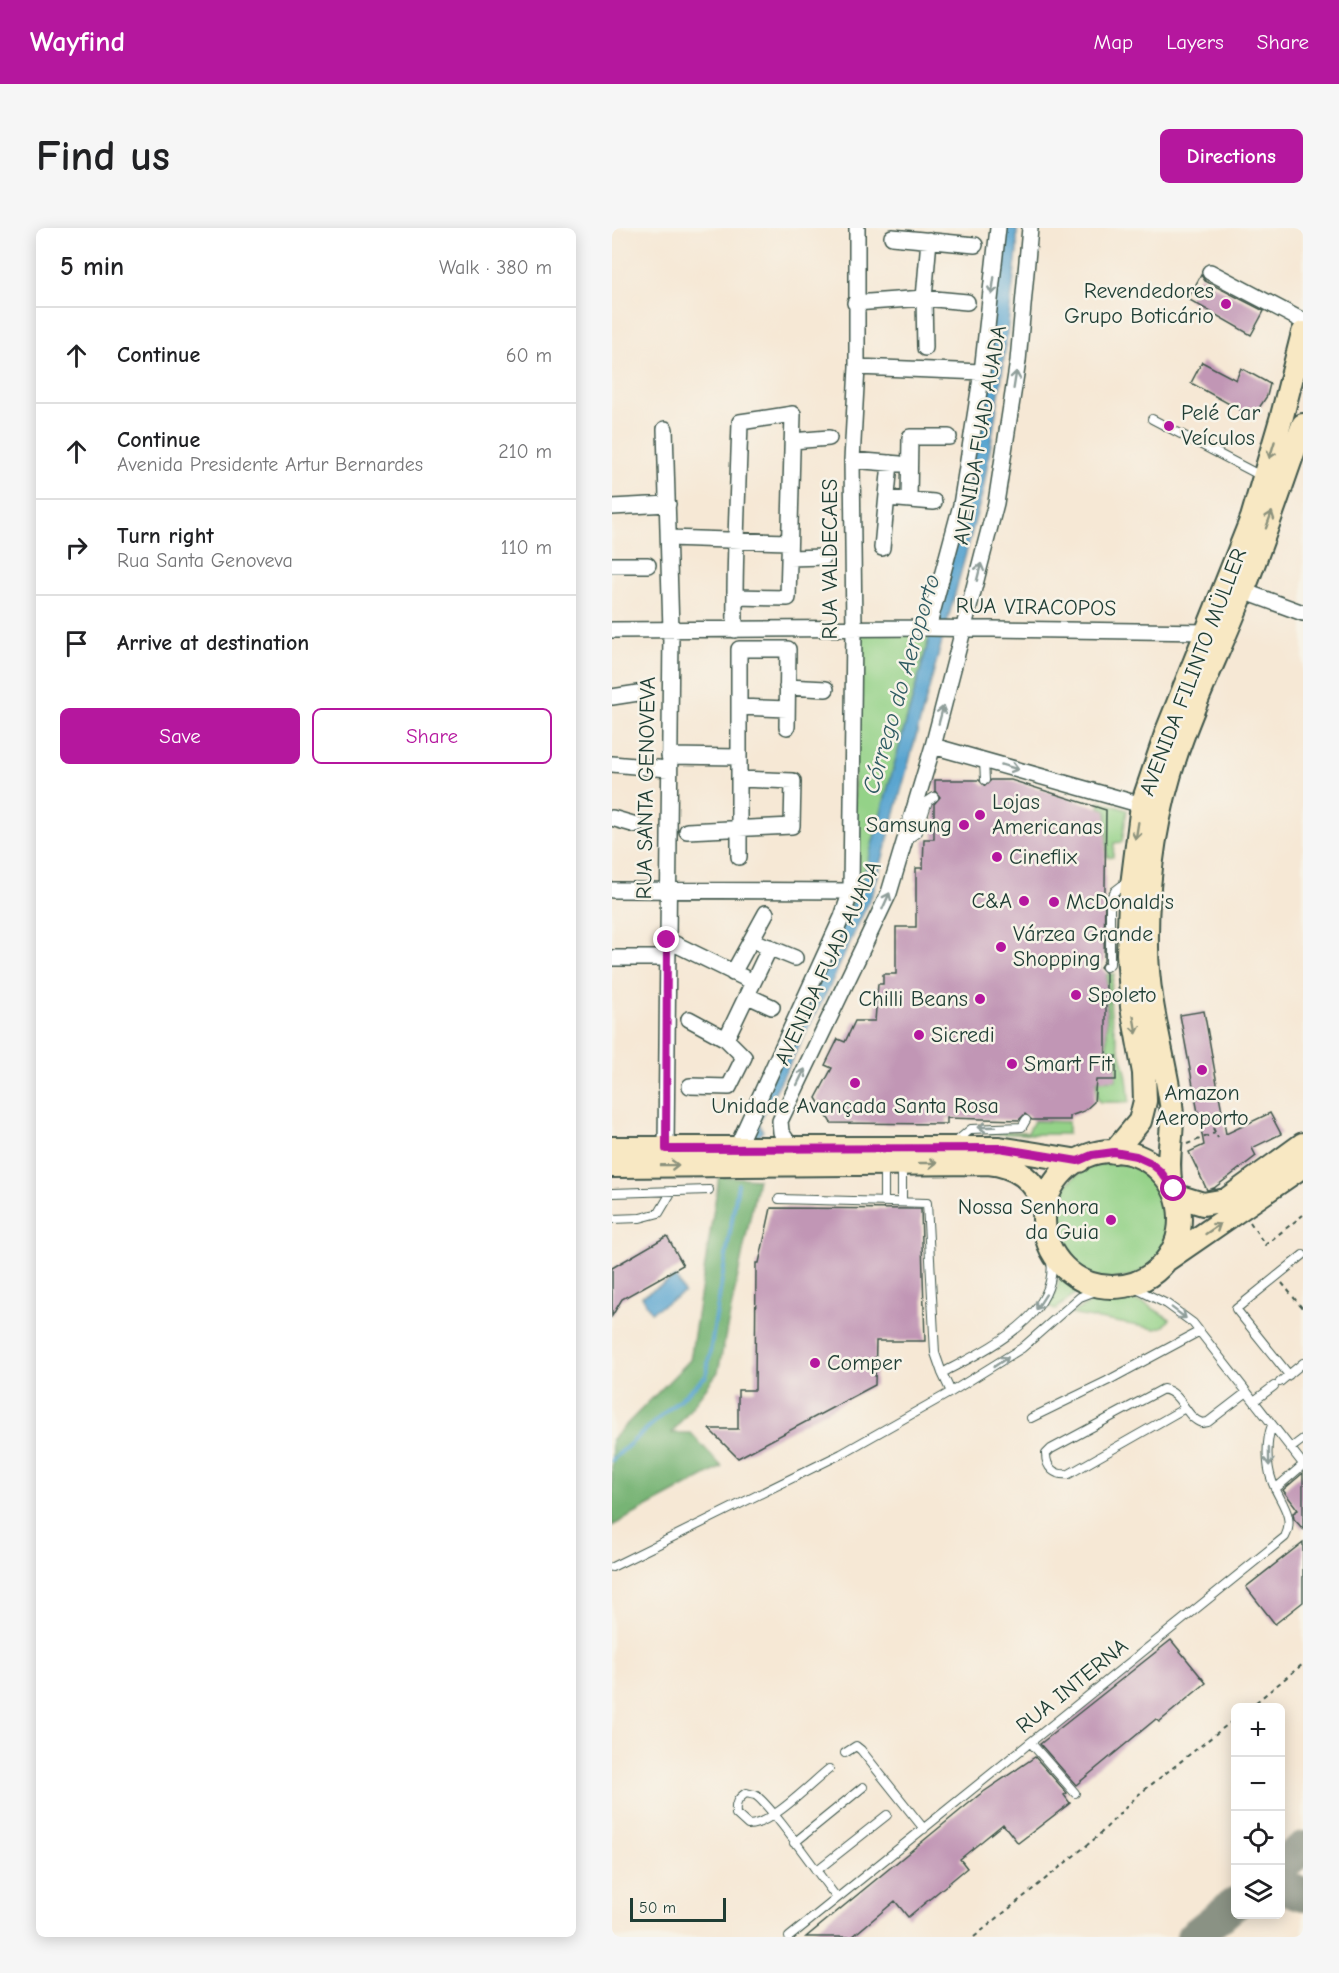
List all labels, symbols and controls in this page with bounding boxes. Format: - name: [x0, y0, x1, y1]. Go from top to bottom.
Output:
- text: Wayfind: [30, 26, 125, 58]
- text: Map: [1094, 30, 1133, 54]
- text: Layers: [1166, 30, 1224, 54]
- text: Share: [1257, 30, 1309, 54]
- button: Directions: [1160, 129, 1303, 183]
- text: Find us: [36, 132, 170, 181]
- text: 5 min: [60, 252, 124, 282]
- text: Walk · 380 m: [439, 256, 552, 279]
- one-way arrow: [987, 276, 998, 296]
- place label: Revendedores Grupo Boticário: [1064, 278, 1214, 329]
- marker: Revendedores Grupo Boticário: [1219, 297, 1233, 311]
- street label: AVENIDA FUAD AUADA: [948, 323, 1012, 547]
- icon: ahead: [60, 339, 93, 372]
- text: Continue: [117, 342, 200, 368]
- text: 60 m: [506, 344, 552, 367]
- one-way arrow: [1010, 371, 1021, 391]
- place label: Pelé Car Veículos: [1181, 400, 1260, 451]
- marker: Pelé Car Veículos: [1162, 419, 1176, 433]
- text: Continue: [117, 427, 200, 453]
- icon: ahead: [60, 435, 93, 468]
- text: 210 m: [498, 440, 552, 463]
- one-way arrow: [1266, 440, 1277, 459]
- text: Avenida Presidente Artur Bernardes: [117, 453, 423, 476]
- street label: RUA VALDECAES: [817, 479, 843, 639]
- one-way arrow: [1264, 511, 1275, 530]
- text: Turn right: [117, 523, 214, 549]
- icon: right: [60, 531, 93, 564]
- text: 110 m: [501, 536, 552, 559]
- street label: AVENIDA FILINTO MÜLLER: [1134, 545, 1252, 799]
- text: Rua Santa Genoveva: [117, 549, 293, 572]
- one-way arrow: [973, 563, 985, 582]
- water label: Córrego do Aeroporto: [856, 571, 946, 797]
- street label: RUA VIRACOPOS: [955, 593, 1117, 621]
- icon: arrive: [60, 627, 93, 660]
- text: Arrive at destination: [117, 630, 309, 656]
- street label: RUA SANTA GENOVEVA: [631, 676, 661, 900]
- one-way arrow: [936, 706, 948, 725]
- button: Save: [60, 708, 300, 764]
- button: Share: [312, 708, 552, 764]
- one-way arrow: [1000, 762, 1019, 773]
- place label: Lojas Americanas: [992, 789, 1102, 840]
- marker: Lojas Americanas: [973, 808, 987, 822]
- place label: Samsung: [866, 812, 952, 838]
- marker: Samsung: [957, 818, 971, 832]
- one-way arrow: [1132, 821, 1143, 840]
- place label: Cineflix: [1009, 844, 1078, 870]
- marker: Cineflix: [990, 850, 1004, 864]
- street label: AVENIDA FUAD AUADA: [769, 856, 887, 1069]
- place label: C&A: [972, 888, 1012, 914]
- place label: McDonald's: [1066, 889, 1174, 915]
- one-way arrow: [880, 893, 892, 911]
- marker: C&A: [1017, 894, 1031, 908]
- marker: McDonald's: [1047, 895, 1061, 909]
- place label: Várzea Grande Shopping: [1013, 921, 1153, 972]
- route end: [653, 926, 679, 952]
- marker: Várzea Grande Shopping: [994, 940, 1008, 954]
- place label: Spoleto: [1088, 982, 1157, 1008]
- place label: Chilli Beans: [858, 986, 968, 1012]
- marker: Spoleto: [1069, 988, 1083, 1002]
- marker: Chilli Beans: [973, 992, 987, 1006]
- one-way arrow: [1130, 1015, 1141, 1035]
- place label: Sicredi: [931, 1022, 995, 1048]
- marker: Sicredi: [912, 1028, 926, 1042]
- place label: Smart Fit: [1024, 1051, 1113, 1077]
- marker: Smart Fit: [1005, 1057, 1019, 1071]
- marker: Amazon Aeroporto: [1195, 1063, 1209, 1077]
- one-way arrow: [795, 1068, 807, 1086]
- marker: Unidade Avançada Santa Rosa: [848, 1076, 862, 1090]
- place label: Amazon Aeroporto: [1155, 1080, 1249, 1131]
- place label: Unidade Avançada Santa Rosa: [711, 1093, 999, 1119]
- one-way arrow: [977, 1121, 997, 1133]
- one-way arrow: [918, 1157, 938, 1169]
- one-way arrow: [660, 1160, 680, 1171]
- route start: [1160, 1175, 1186, 1201]
- place label: Nossa Senhora da Guia: [958, 1194, 1099, 1245]
- marker: Nossa Senhora da Guia: [1104, 1213, 1118, 1227]
- one-way arrow: [1205, 1223, 1221, 1235]
- one-way arrow: [1034, 1293, 1047, 1310]
- one-way arrow: [1171, 1306, 1187, 1319]
- place label: Comper: [827, 1350, 902, 1376]
- marker: Comper: [808, 1356, 822, 1370]
- one-way arrow: [993, 1356, 1009, 1368]
- one-way arrow: [1263, 1447, 1275, 1467]
- street label: RUA INTERNA: [1011, 1633, 1133, 1739]
- map controls: [1231, 1703, 1285, 1919]
- button: +: [1231, 1703, 1285, 1757]
- button: −: [1231, 1757, 1285, 1811]
- button: locate: [1231, 1811, 1285, 1865]
- button: layers: [1231, 1865, 1285, 1919]
- scale bar: [630, 1895, 726, 1922]
- text: 50 m: [639, 1899, 676, 1917]

